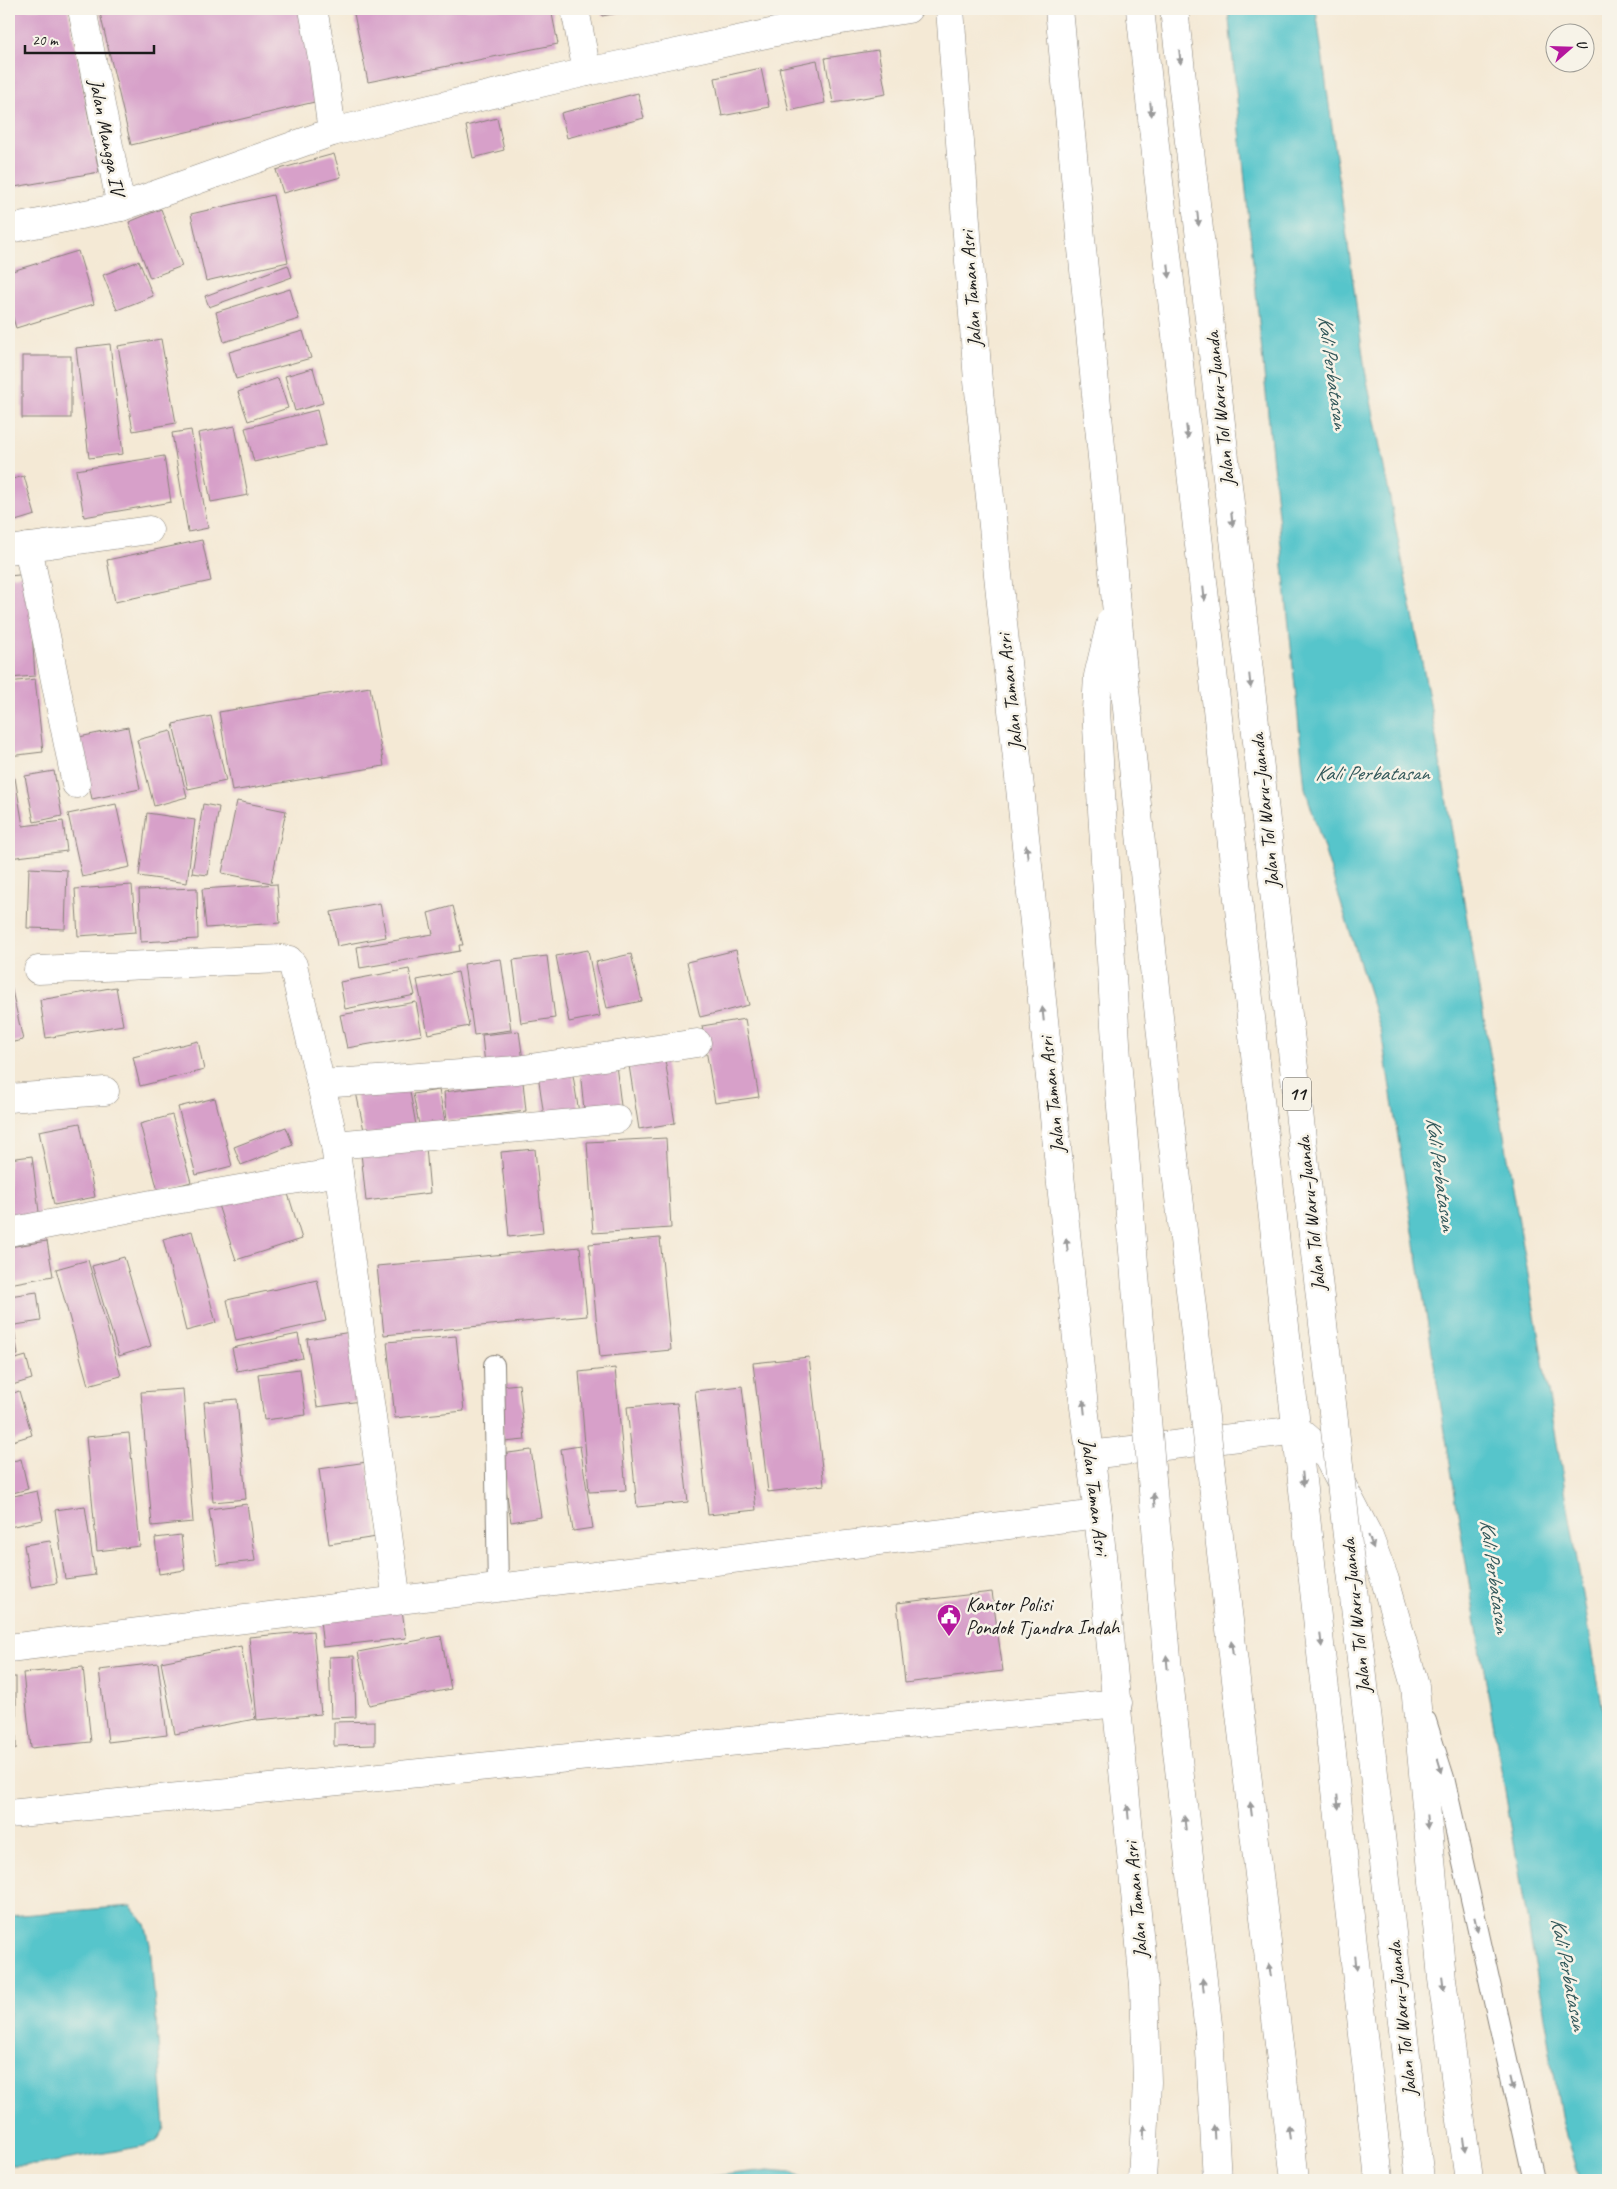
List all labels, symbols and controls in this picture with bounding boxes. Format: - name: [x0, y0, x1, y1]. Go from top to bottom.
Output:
- scale bar: [25, 22, 154, 54]
- north arrow: [1544, 22, 1594, 72]
- text: 20 m: [32, 31, 59, 50]
- text: U: [1573, 38, 1592, 53]
- one-way arrow: [1176, 49, 1184, 65]
- street label: Jalan Mangga IV: [83, 76, 131, 201]
- one-way arrow: [1147, 102, 1155, 118]
- one-way arrow: [1194, 211, 1202, 227]
- street label: Jalan Taman Asri: [954, 228, 988, 349]
- one-way arrow: [1165, 263, 1173, 279]
- water label: Kali Perbatasan: [1312, 314, 1354, 433]
- street label: Jalan Tol Waru–Juanda: [1199, 329, 1241, 489]
- one-way arrow: [1183, 425, 1191, 441]
- one-way arrow: [1228, 512, 1236, 528]
- one-way arrow: [1200, 586, 1208, 602]
- street label: Jalan Taman Asri: [991, 630, 1029, 752]
- one-way arrow: [1246, 673, 1254, 689]
- street label: Jalan Tol Waru–Juanda: [1244, 731, 1286, 891]
- water label: Kali Perbatasan: [1315, 760, 1432, 786]
- one-way arrow: [1023, 844, 1031, 860]
- one-way arrow: [1039, 1006, 1047, 1022]
- street label: Jalan Taman Asri: [1033, 1033, 1071, 1155]
- road number: 11: [1283, 1078, 1311, 1110]
- water label: Kali Perbatasan: [1420, 1116, 1462, 1235]
- street label: Jalan Tol Waru–Juanda: [1290, 1134, 1332, 1294]
- one-way arrow: [1063, 1237, 1071, 1253]
- one-way arrow: [1080, 1399, 1088, 1415]
- street label: Jalan Taman Asri: [1075, 1436, 1115, 1559]
- one-way arrow: [1299, 1471, 1307, 1487]
- one-way arrow: [1150, 1491, 1158, 1507]
- water label: Kali Perbatasan: [1474, 1518, 1516, 1637]
- one-way arrow: [1368, 1535, 1375, 1550]
- street label: Jalan Tol Waru–Juanda: [1335, 1536, 1377, 1696]
- place label: Kantor Polisi Pondok Tjandra Indah: [966, 1592, 1121, 1640]
- public building icon: Kantor Polisi Pondok Tjandra Indah: [936, 1603, 962, 1637]
- one-way arrow: [1317, 1633, 1325, 1649]
- one-way arrow: [1228, 1639, 1236, 1655]
- one-way arrow: [1163, 1653, 1171, 1669]
- one-way arrow: [1437, 1758, 1445, 1773]
- one-way arrow: [1334, 1794, 1342, 1810]
- one-way arrow: [1247, 1801, 1255, 1817]
- one-way arrow: [1124, 1804, 1132, 1820]
- one-way arrow: [1424, 1814, 1432, 1830]
- one-way arrow: [1181, 1815, 1189, 1831]
- street label: Jalan Taman Asri: [1118, 1838, 1154, 1960]
- water label: Kali Perbatasan: [1545, 1915, 1593, 2035]
- one-way arrow: [1473, 1917, 1481, 1933]
- street label: Jalan Tol Waru–Juanda: [1381, 1939, 1423, 2099]
- one-way arrow: [1352, 1956, 1360, 1972]
- one-way arrow: [1266, 1962, 1274, 1978]
- one-way arrow: [1199, 1976, 1207, 1992]
- one-way arrow: [1439, 1976, 1447, 1992]
- one-way arrow: [1508, 2075, 1516, 2090]
- one-way arrow: [1141, 2123, 1149, 2139]
- one-way arrow: [1210, 2123, 1218, 2139]
- one-way arrow: [1285, 2124, 1293, 2140]
- one-way arrow: [1461, 2137, 1469, 2153]

